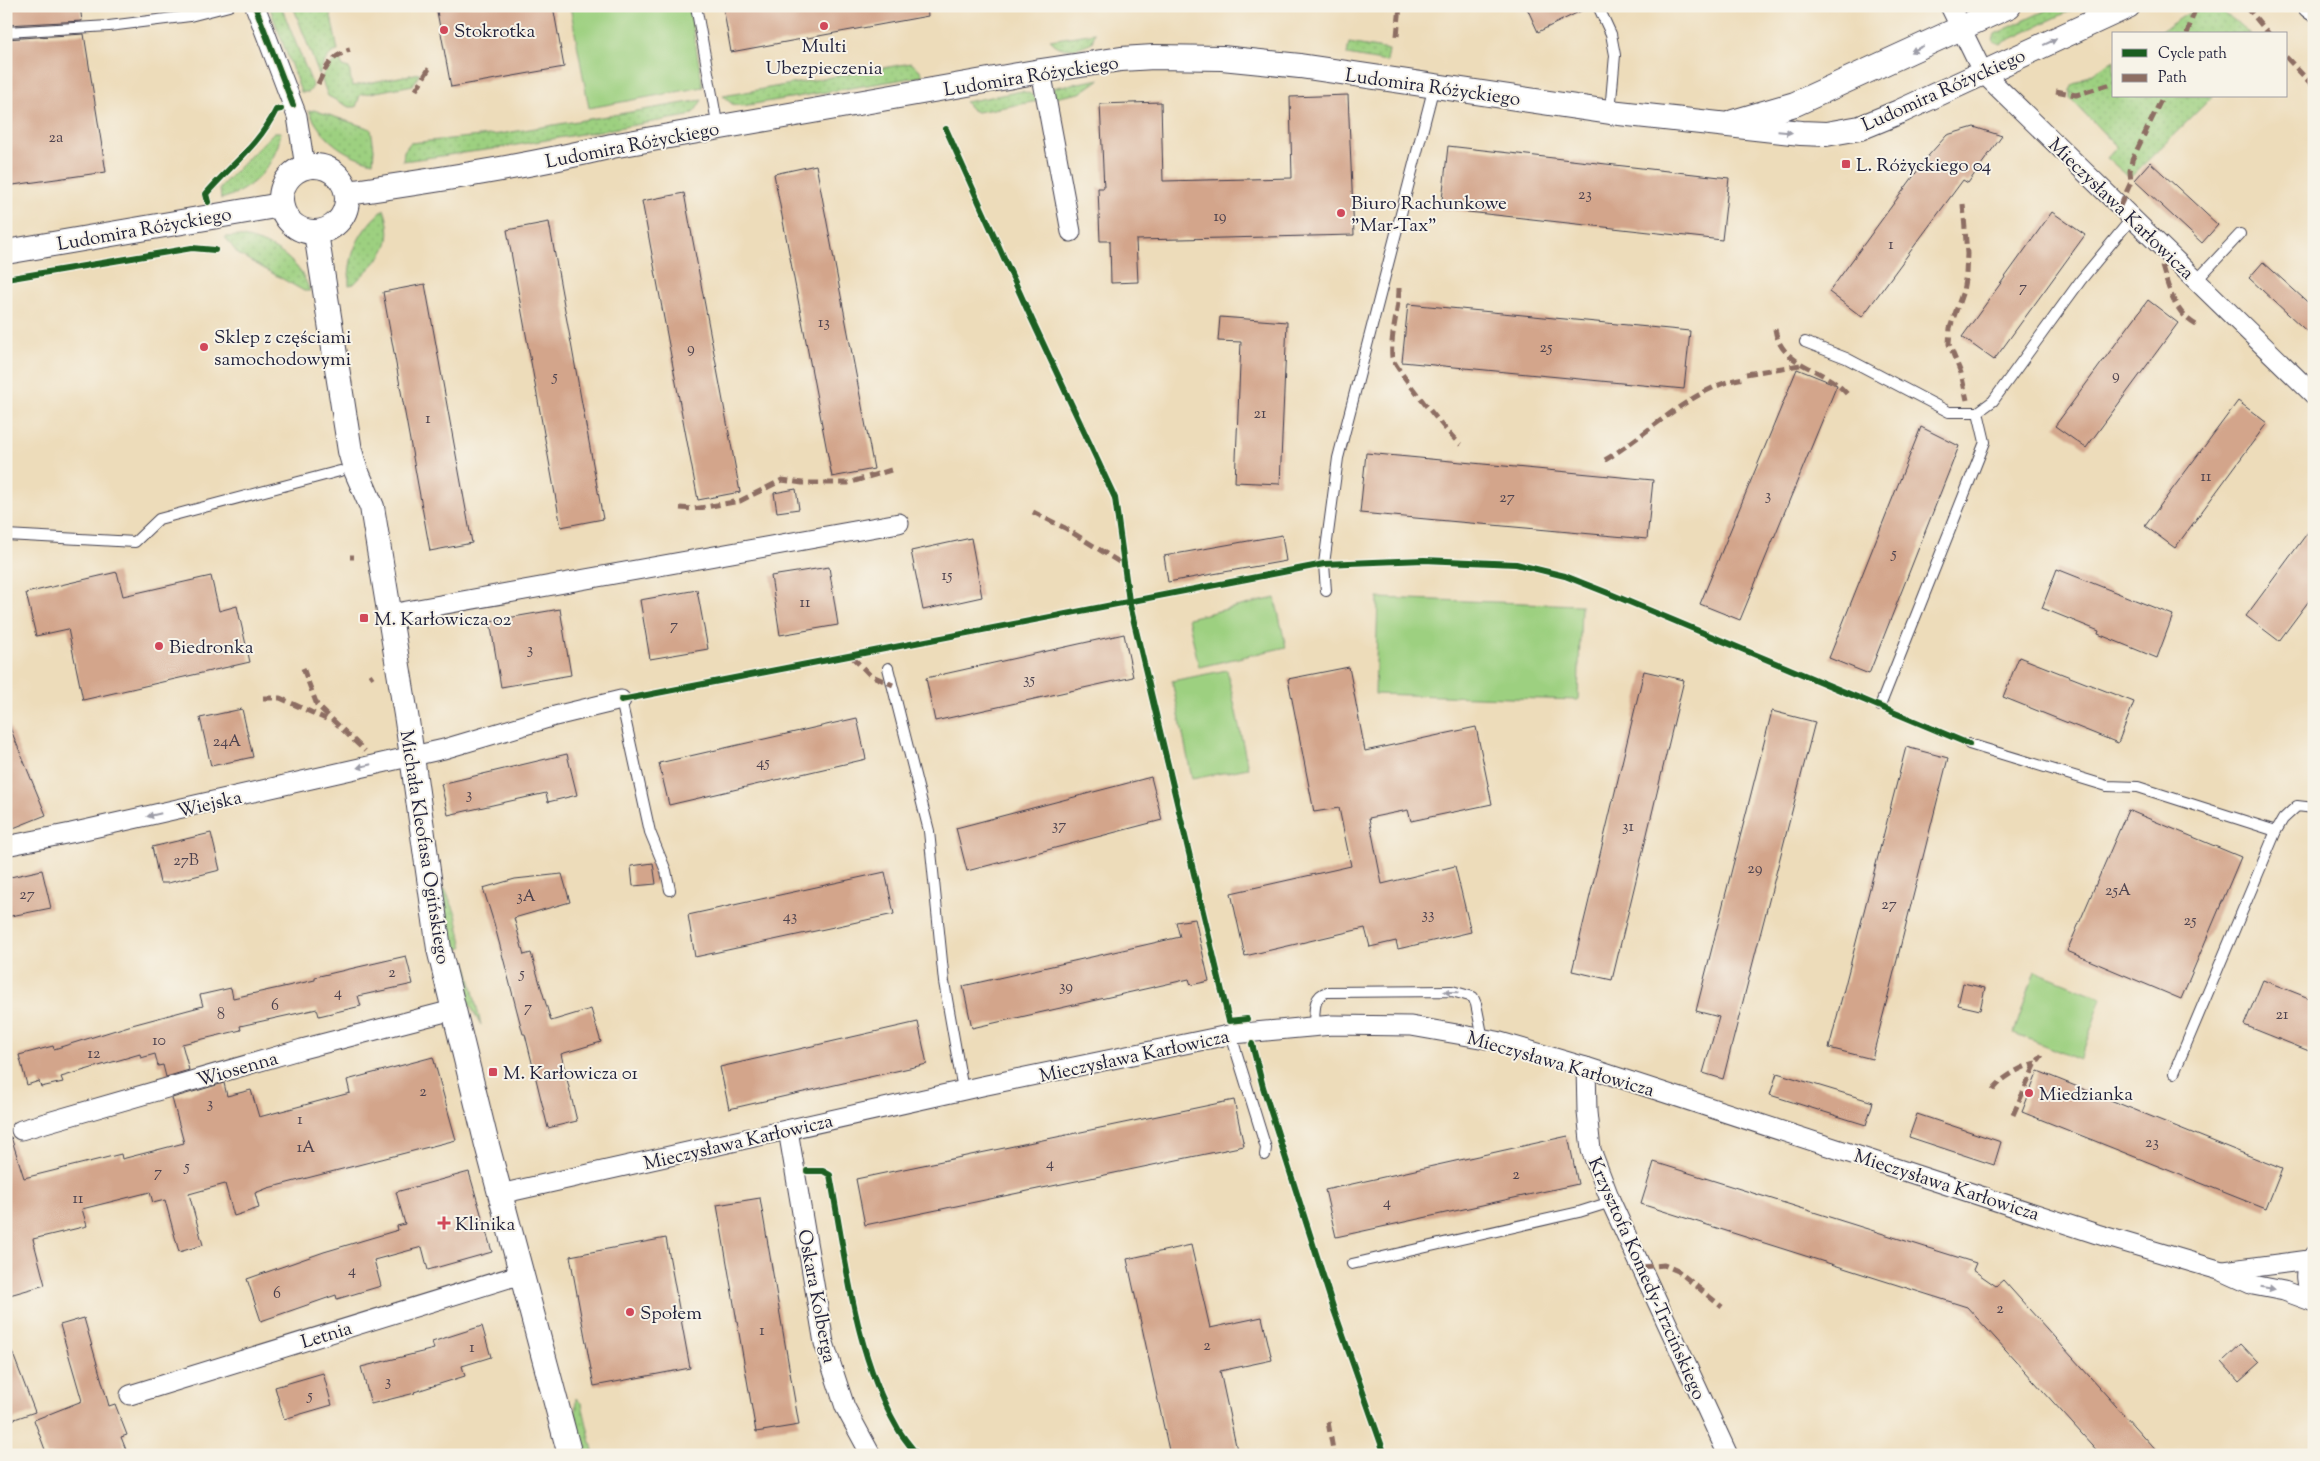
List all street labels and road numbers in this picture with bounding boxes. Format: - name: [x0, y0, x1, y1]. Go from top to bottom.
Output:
- street label: Ludomira Różyckiego: [1858, 43, 2030, 140]
- street label: Ludomira Różyckiego: [942, 50, 1121, 105]
- street label: Ludomira Różyckiego: [1343, 63, 1522, 114]
- street label: Ludomira Różyckiego: [543, 116, 722, 177]
- street label: Mieczysława Karłowicza: [2041, 133, 2199, 287]
- street label: Ludomira Różyckiego: [55, 202, 234, 259]
- street label: Michała Kleofasa Ogińskiego: [392, 728, 455, 966]
- street label: Wiejska: [174, 785, 245, 826]
- street label: Mieczysława Karłowicza: [1037, 1024, 1232, 1091]
- street label: Mieczysława Karłowicza: [1464, 1026, 1657, 1105]
- street label: Wiosenna: [194, 1046, 282, 1095]
- street label: Mieczysława Karłowicza: [641, 1108, 836, 1178]
- street label: Mieczysława Karłowicza: [1850, 1144, 2043, 1229]
- street label: Krzysztofa Komedy-Trzcińskiego: [1580, 1153, 1712, 1405]
- street label: Oskara Kolberga: [789, 1227, 842, 1366]
- street label: Letnia: [298, 1316, 356, 1357]

